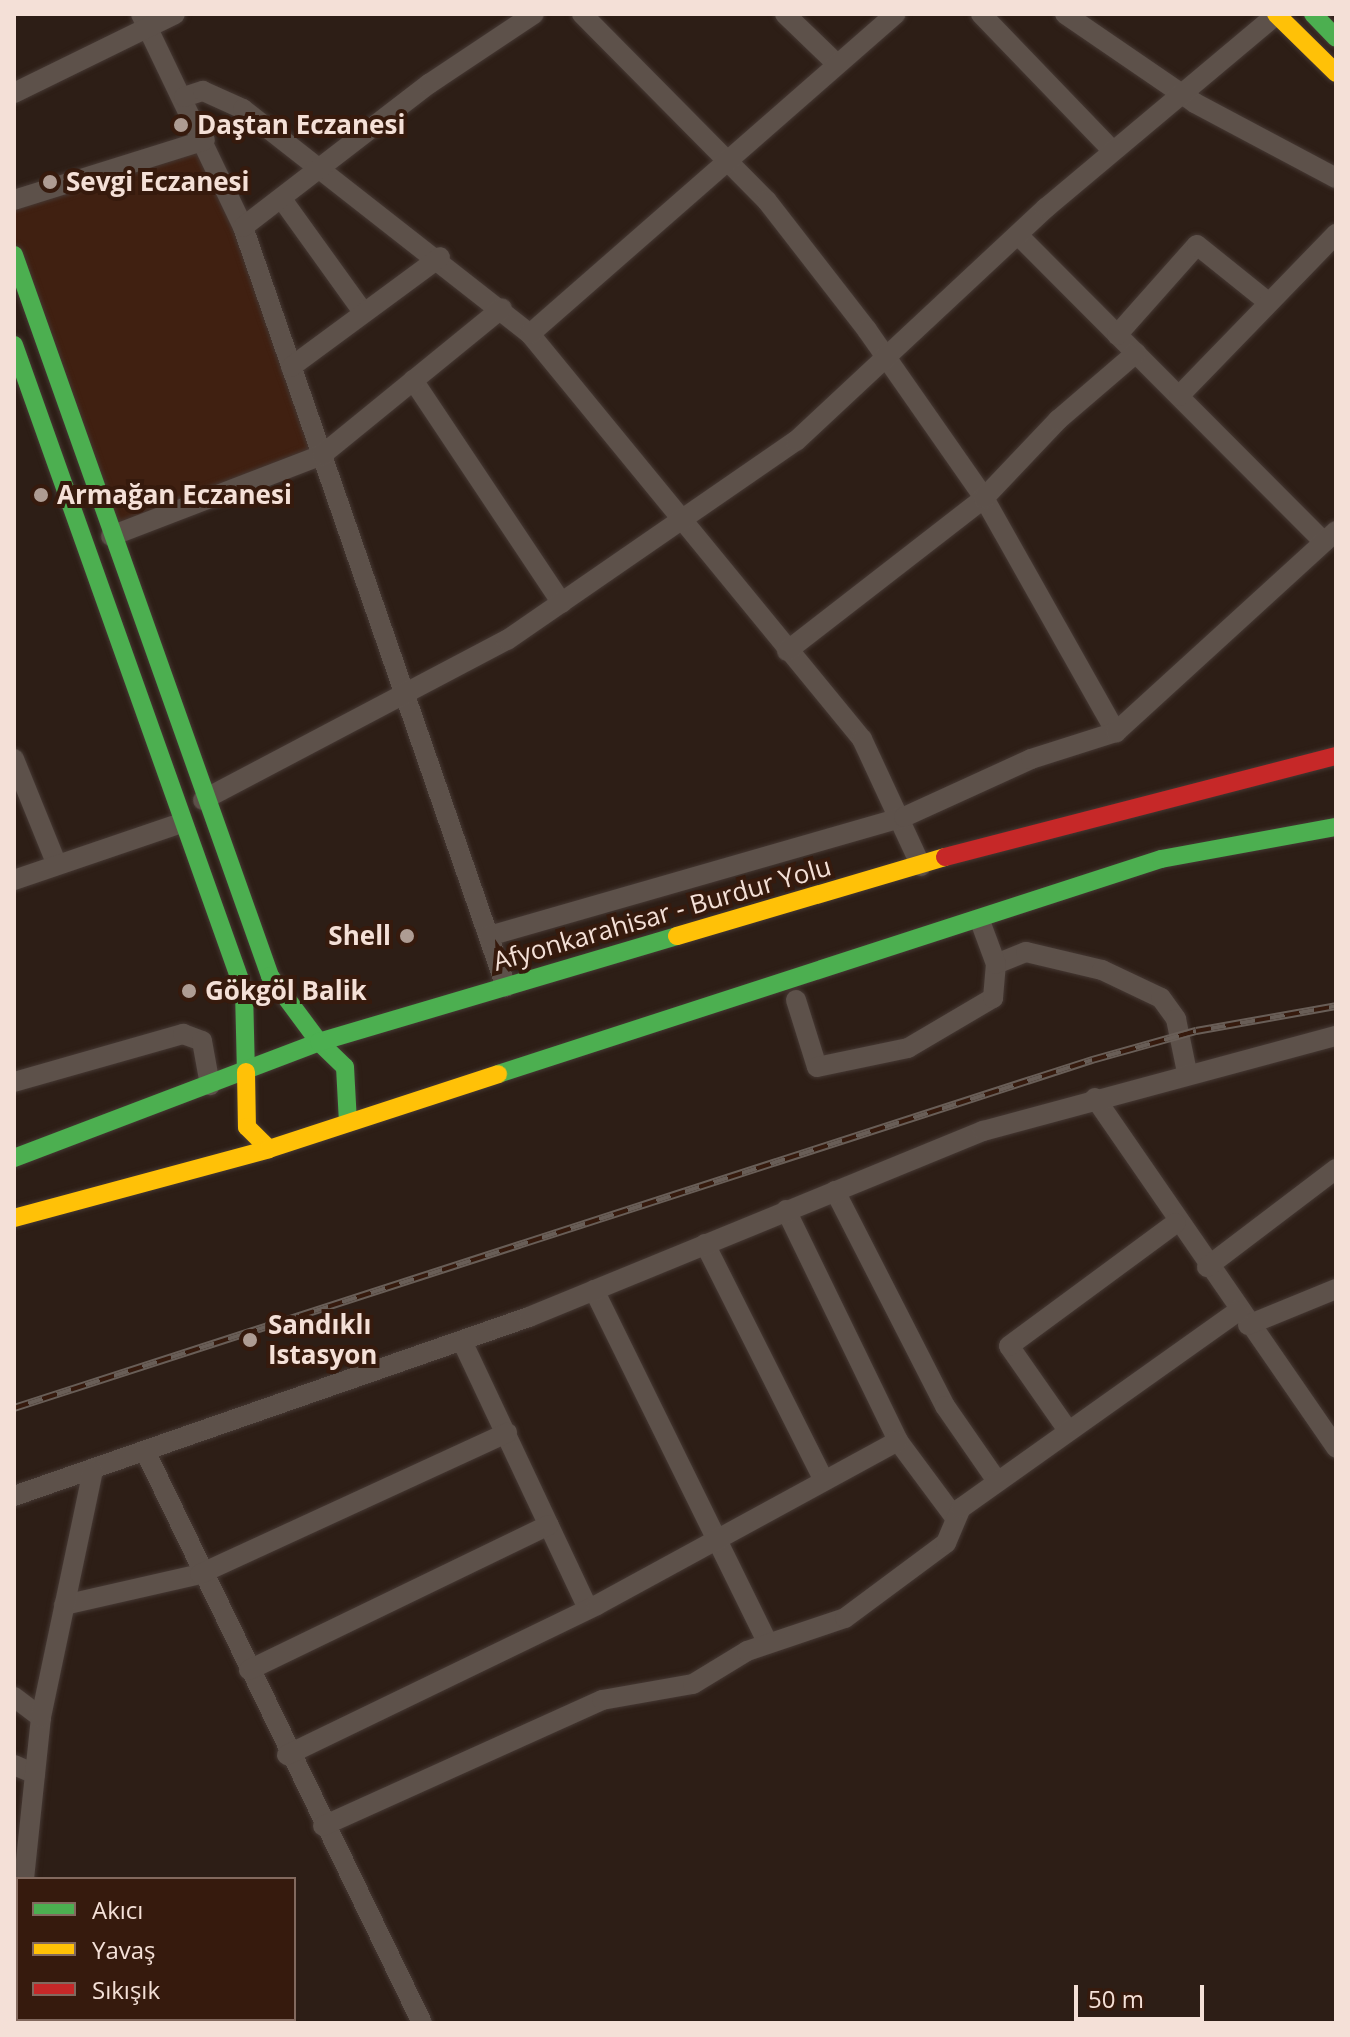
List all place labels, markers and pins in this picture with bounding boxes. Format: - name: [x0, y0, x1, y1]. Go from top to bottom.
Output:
- place label: Daştan Eczanesi: [197, 109, 405, 141]
- marker: Daştan Eczanesi: [172, 116, 190, 134]
- place label: Sevgi Eczanesi: [66, 166, 249, 198]
- marker: Sevgi Eczanesi: [41, 173, 59, 191]
- place label: Armağan Eczanesi: [57, 479, 292, 511]
- marker: Armağan Eczanesi: [32, 486, 50, 504]
- place label: Shell: [328, 920, 391, 952]
- marker: Shell: [398, 927, 416, 945]
- place label: Gökgöl Balik: [205, 975, 367, 1007]
- marker: Gökgöl Balik: [180, 982, 198, 1000]
- place label: Sandıklı Istasyon: [268, 1309, 377, 1370]
- marker: Sandıklı Istasyon: [239, 1329, 261, 1351]

